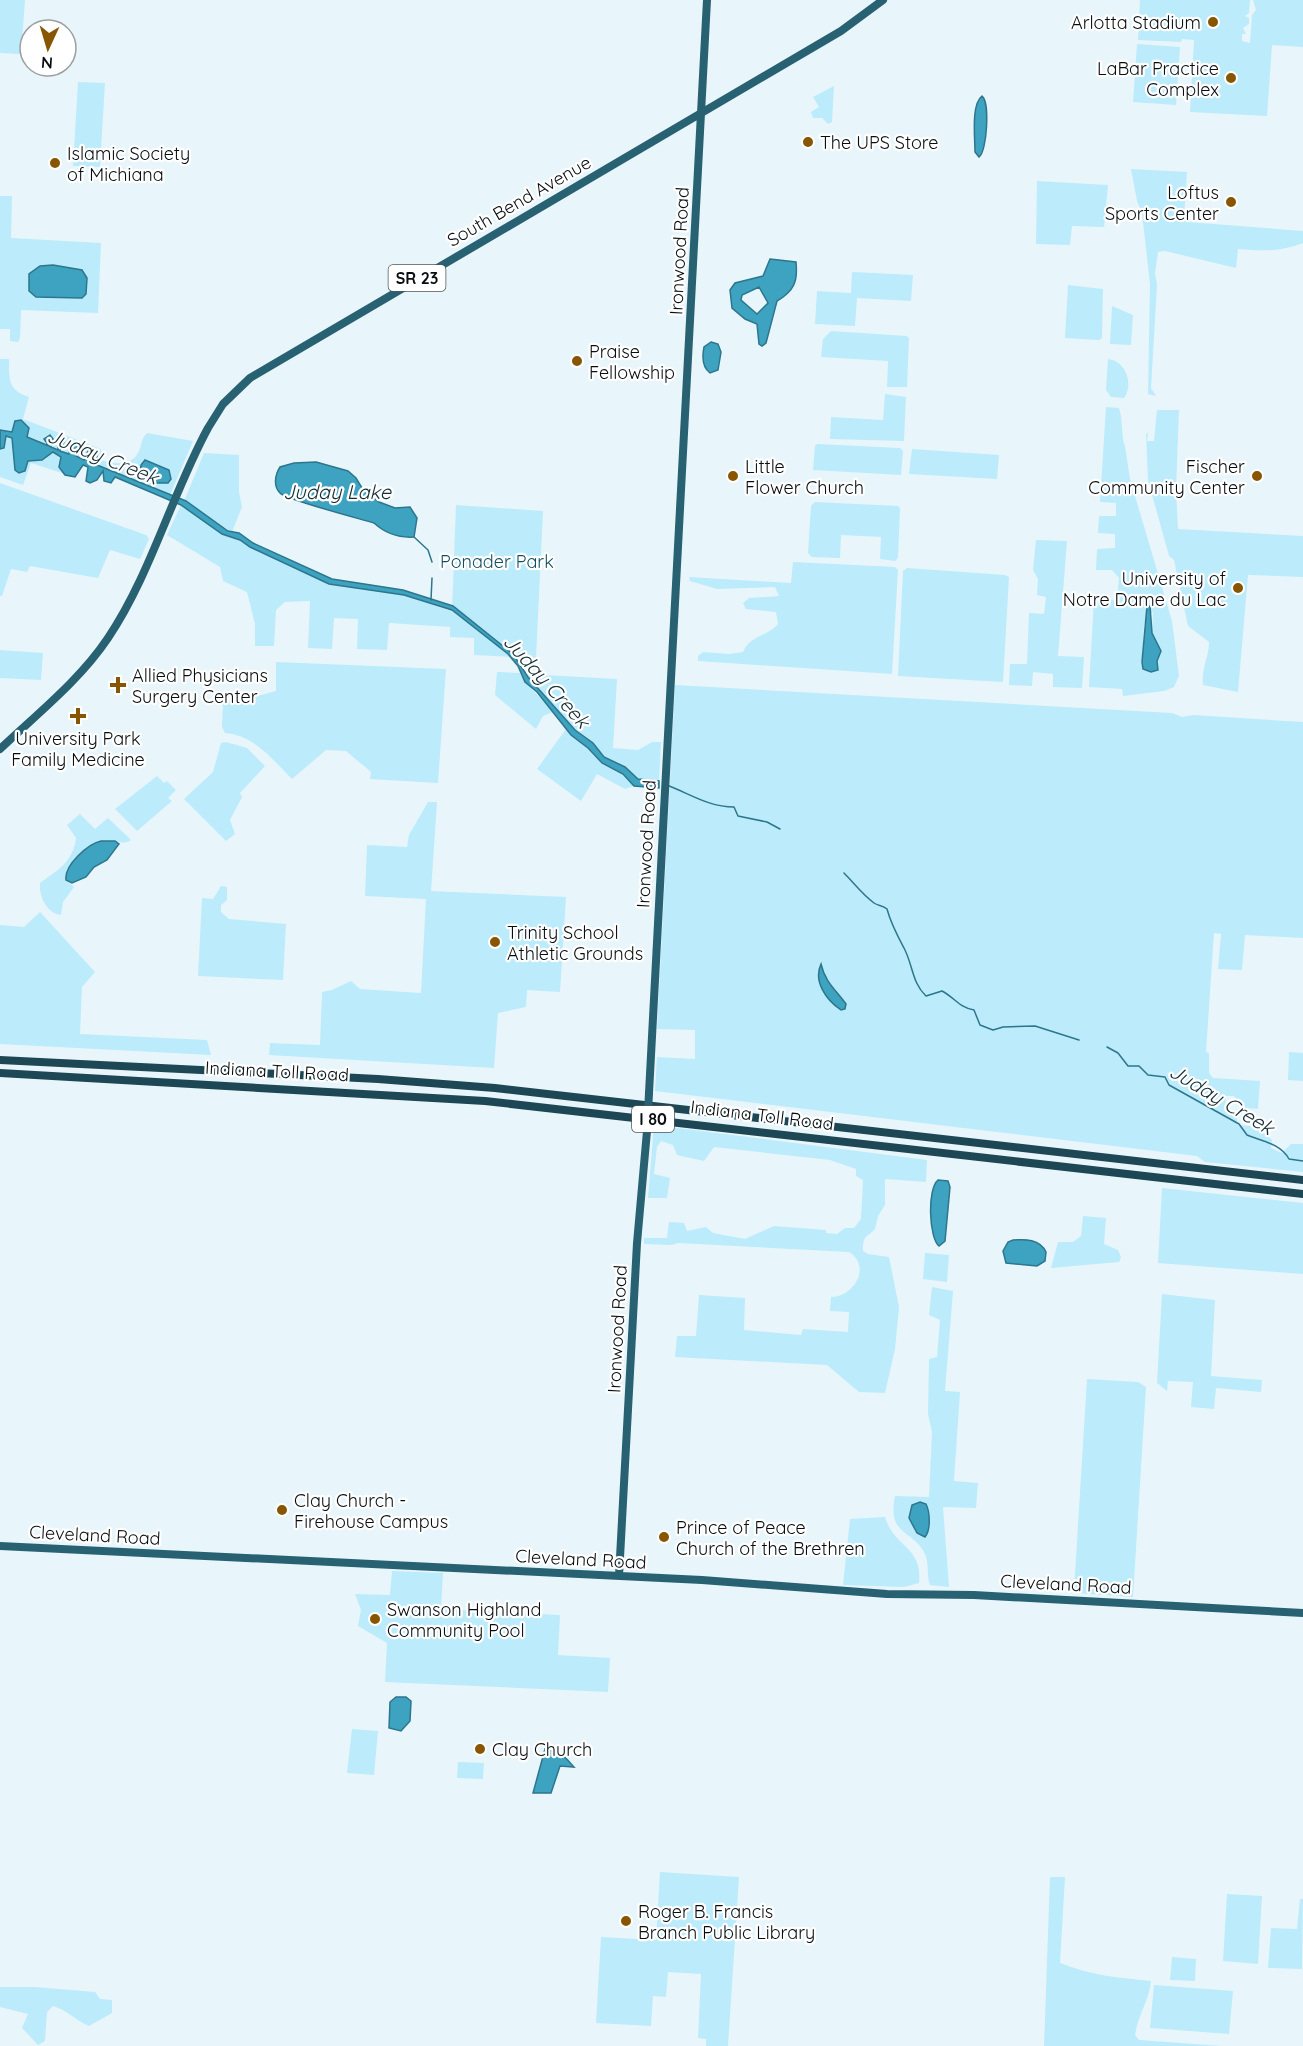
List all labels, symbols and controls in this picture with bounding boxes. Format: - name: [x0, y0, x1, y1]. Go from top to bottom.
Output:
- place label: Arlotta Stadium: [1071, 11, 1201, 34]
- marker: Arlotta Stadium: [1206, 15, 1220, 29]
- north arrow: [18, 18, 78, 78]
- text: N: [40, 53, 54, 73]
- place label: LaBar Practice Complex: [1097, 57, 1219, 101]
- marker: LaBar Practice Complex: [1224, 71, 1238, 85]
- place label: The UPS Store: [820, 131, 938, 154]
- marker: The UPS Store: [801, 135, 815, 149]
- place label: Islamic Society of Michiana: [67, 142, 190, 186]
- street label: South Bend Avenue: [443, 151, 595, 251]
- marker: Islamic Society of Michiana: [48, 156, 62, 170]
- place label: Loftus Sports Center: [1105, 181, 1219, 225]
- street label: Ironwood Road: [664, 186, 694, 316]
- marker: Loftus Sports Center: [1224, 195, 1238, 209]
- road number: SR 23: [388, 265, 446, 291]
- place label: Praise Fellowship: [589, 340, 675, 384]
- marker: Praise Fellowship: [570, 354, 584, 368]
- water label: Juday Creek: [44, 422, 164, 490]
- place label: Little Flower Church: [745, 455, 864, 499]
- place label: Fischer Community Center: [1088, 455, 1245, 499]
- marker: Little Flower Church: [726, 469, 740, 483]
- marker: Fischer Community Center: [1250, 469, 1264, 483]
- water label: Juday Lake: [283, 479, 392, 504]
- park label: Ponader Park: [440, 550, 554, 573]
- place label: University of Notre Dame du Lac: [1063, 567, 1227, 611]
- marker: University of Notre Dame du Lac: [1231, 581, 1245, 595]
- water label: Juday Creek: [498, 629, 597, 735]
- place label: Allied Physicians Surgery Center: [132, 664, 268, 708]
- marker: Allied Physicians Surgery Center: [109, 676, 127, 694]
- marker: University Park Family Medicine: [69, 707, 87, 725]
- place label: University Park Family Medicine: [11, 727, 145, 771]
- street label: Ironwood Road: [631, 779, 661, 909]
- place label: Trinity School Athletic Grounds: [507, 921, 643, 965]
- marker: Trinity School Athletic Grounds: [488, 935, 502, 949]
- street label: Indiana Toll Road: [204, 1056, 350, 1086]
- water label: Juday Creek: [1165, 1058, 1281, 1141]
- street label: Indiana Toll Road: [689, 1095, 835, 1135]
- road number: I 80: [632, 1106, 674, 1132]
- street label: Ironwood Road: [602, 1264, 632, 1394]
- place label: Clay Church - Firehouse Campus: [294, 1489, 448, 1533]
- marker: Clay Church - Firehouse Campus: [275, 1503, 289, 1517]
- place label: Prince of Peace Church of the Brethren: [676, 1516, 865, 1560]
- street label: Cleveland Road: [29, 1520, 161, 1550]
- marker: Prince of Peace Church of the Brethren: [657, 1530, 671, 1544]
- street label: Cleveland Road: [515, 1544, 647, 1574]
- street label: Cleveland Road: [1000, 1569, 1132, 1599]
- place label: Swanson Highland Community Pool: [387, 1598, 541, 1642]
- marker: Swanson Highland Community Pool: [368, 1612, 382, 1626]
- place label: Clay Church: [492, 1738, 592, 1761]
- marker: Clay Church: [473, 1742, 487, 1756]
- place label: Roger B. Francis Branch Public Library: [638, 1900, 815, 1944]
- marker: Roger B. Francis Branch Public Library: [619, 1914, 633, 1928]

